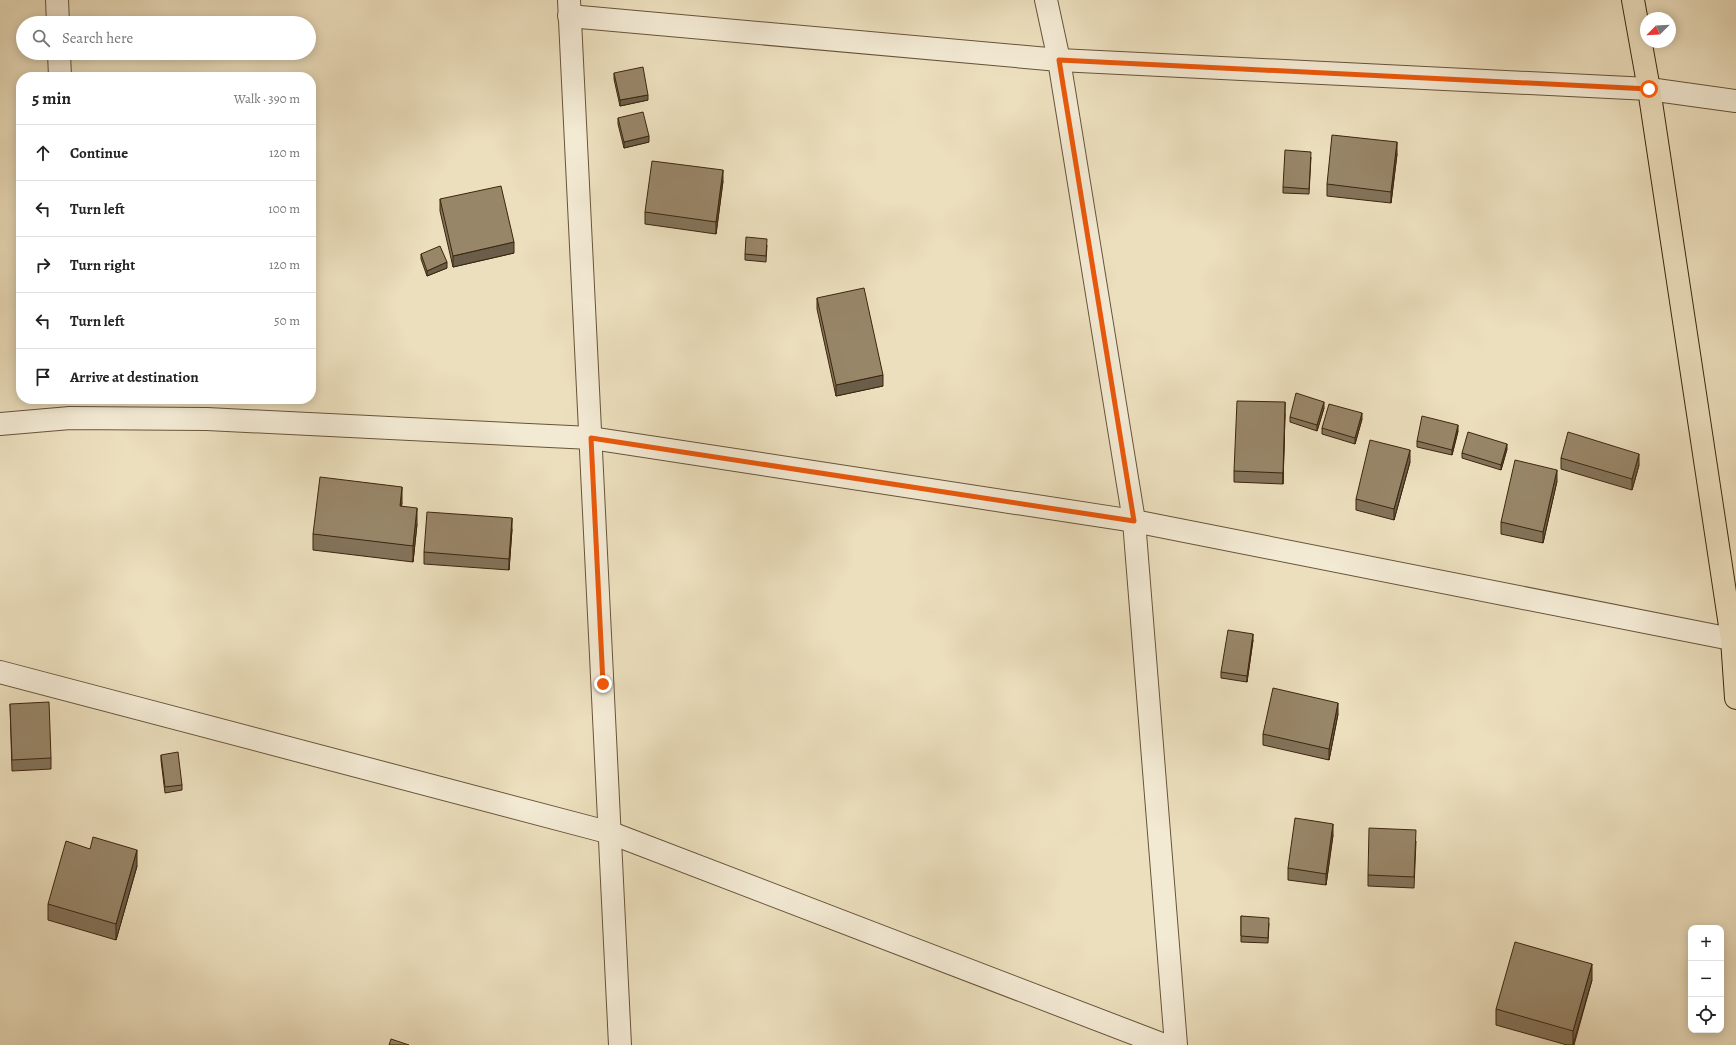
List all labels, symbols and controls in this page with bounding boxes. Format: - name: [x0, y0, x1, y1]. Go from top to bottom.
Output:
- north arrow: [1640, 12, 1676, 48]
- search box: [16, 16, 316, 60]
- icon: search: [30, 27, 52, 49]
- text: Search here: [62, 28, 133, 48]
- route start: [1640, 80, 1658, 98]
- text: 5 min: [32, 87, 71, 110]
- text: Walk · 390 m: [234, 90, 300, 107]
- icon: ahead: [32, 142, 54, 164]
- text: Continue: [70, 143, 128, 163]
- text: 120 m: [269, 144, 300, 161]
- icon: left: [32, 198, 54, 220]
- text: Turn left: [70, 199, 125, 219]
- text: 100 m: [268, 200, 300, 217]
- icon: right: [32, 254, 54, 276]
- text: Turn right: [70, 255, 135, 275]
- text: 120 m: [269, 256, 300, 273]
- icon: left: [32, 310, 54, 332]
- text: Turn left: [70, 311, 125, 331]
- text: 50 m: [274, 312, 300, 329]
- icon: arrive: [32, 366, 54, 388]
- text: Arrive at destination: [70, 367, 199, 387]
- route end: [594, 675, 612, 693]
- map controls: [1688, 925, 1724, 1033]
- button: +: [1688, 925, 1724, 961]
- button: −: [1688, 961, 1724, 997]
- button: locate: [1688, 997, 1724, 1033]

